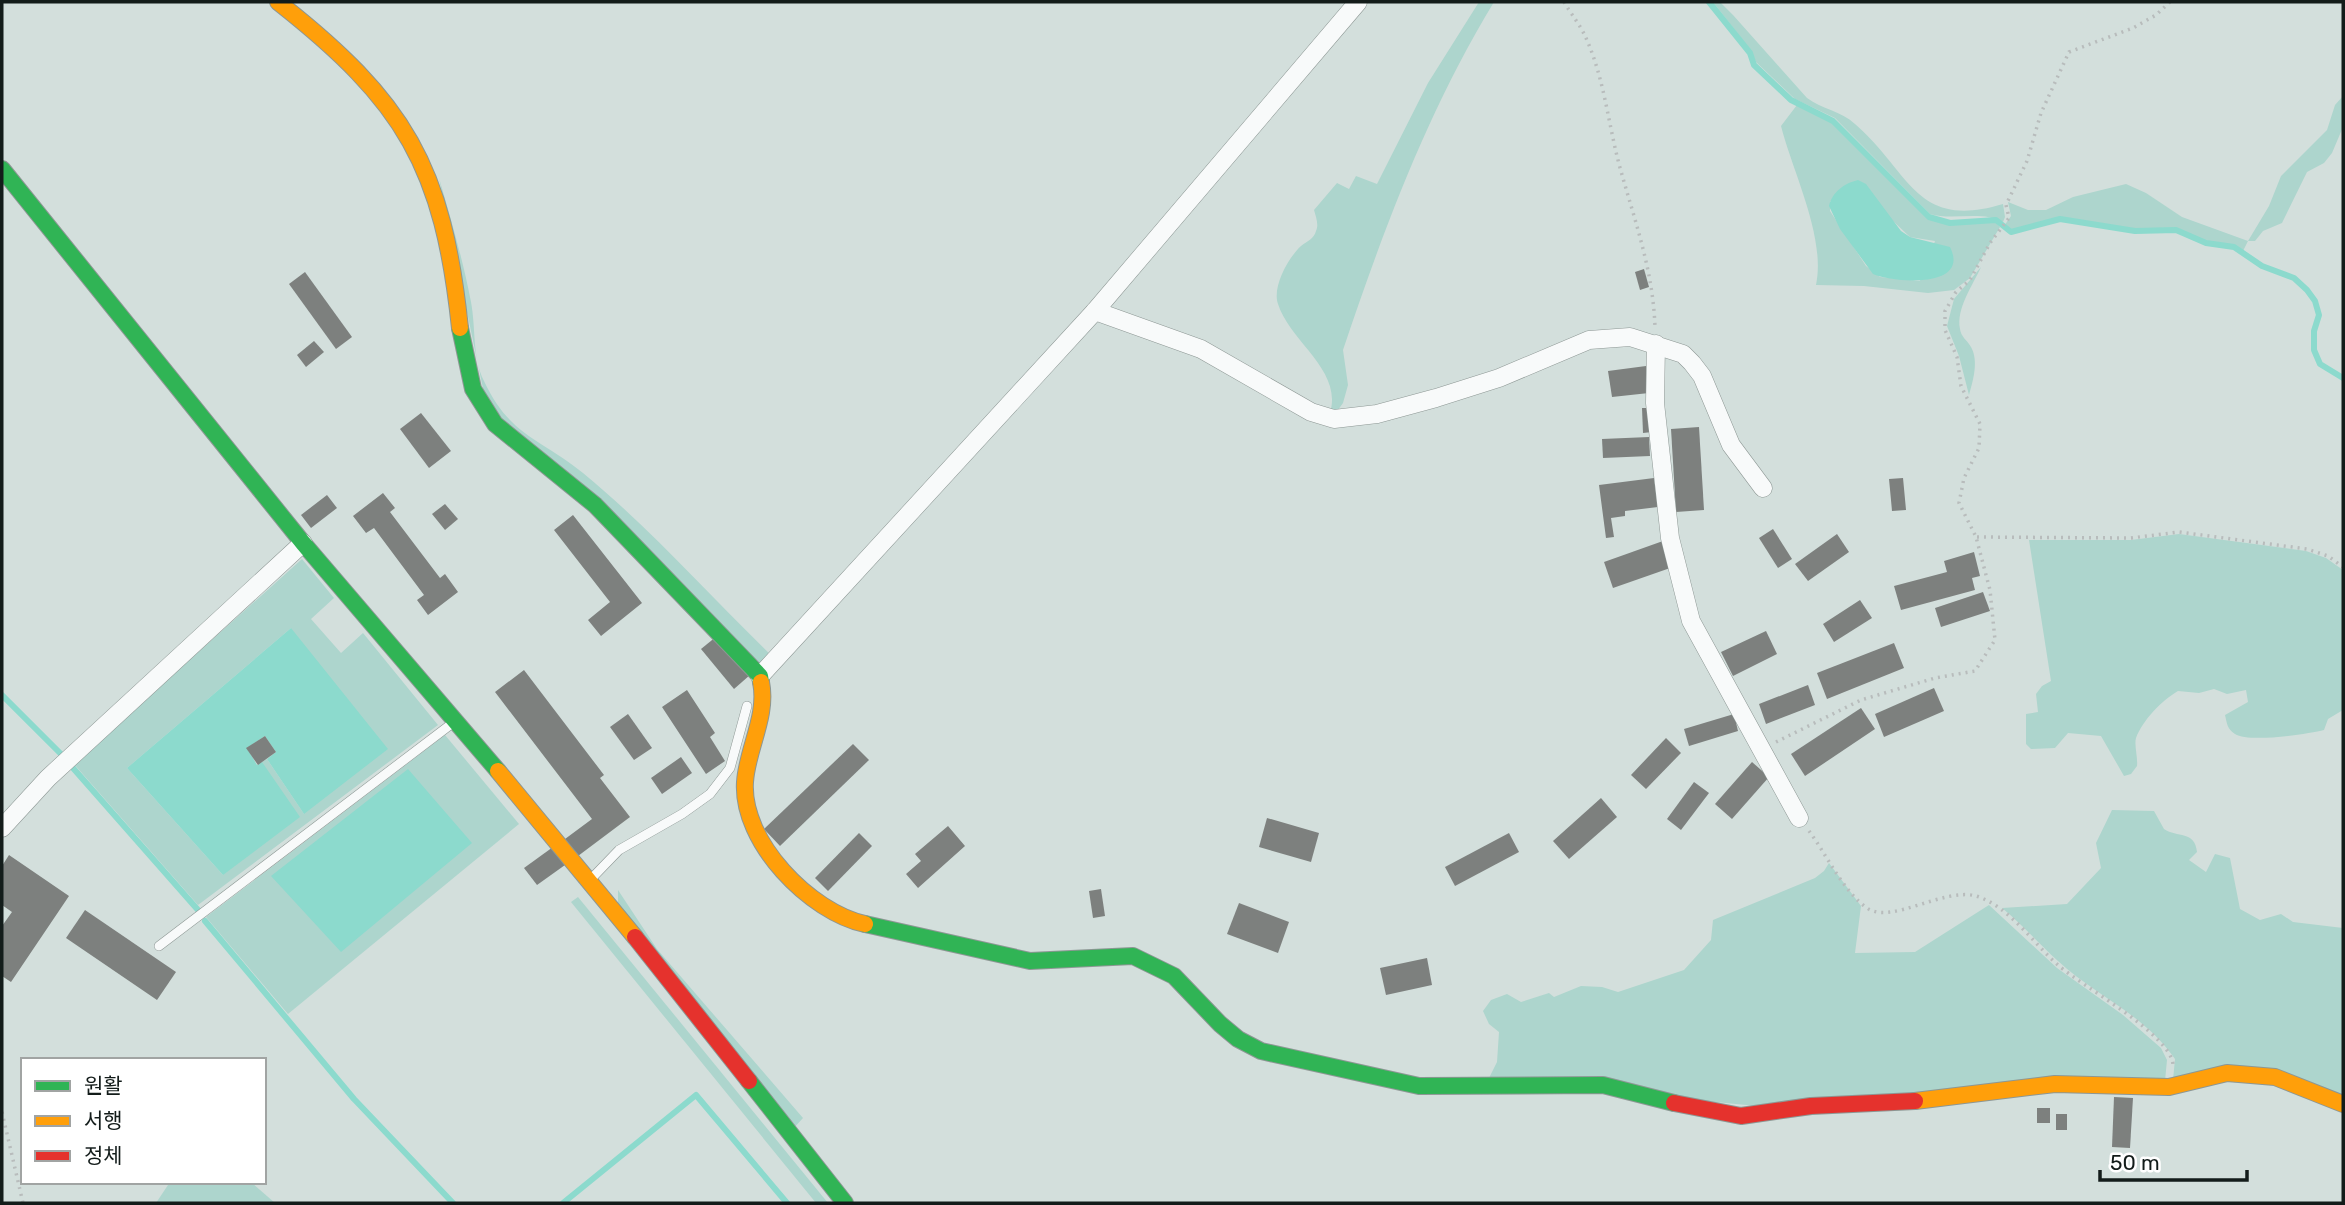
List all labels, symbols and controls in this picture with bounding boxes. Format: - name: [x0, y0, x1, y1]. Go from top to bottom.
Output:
- legend: [21, 1058, 266, 1184]
- text: 원활: [84, 1073, 123, 1098]
- text: 서행: [84, 1108, 123, 1133]
- scale bar: [2100, 1138, 2247, 1182]
- text: 정체: [84, 1143, 123, 1168]
- text: 50 m: [2110, 1150, 2160, 1175]

